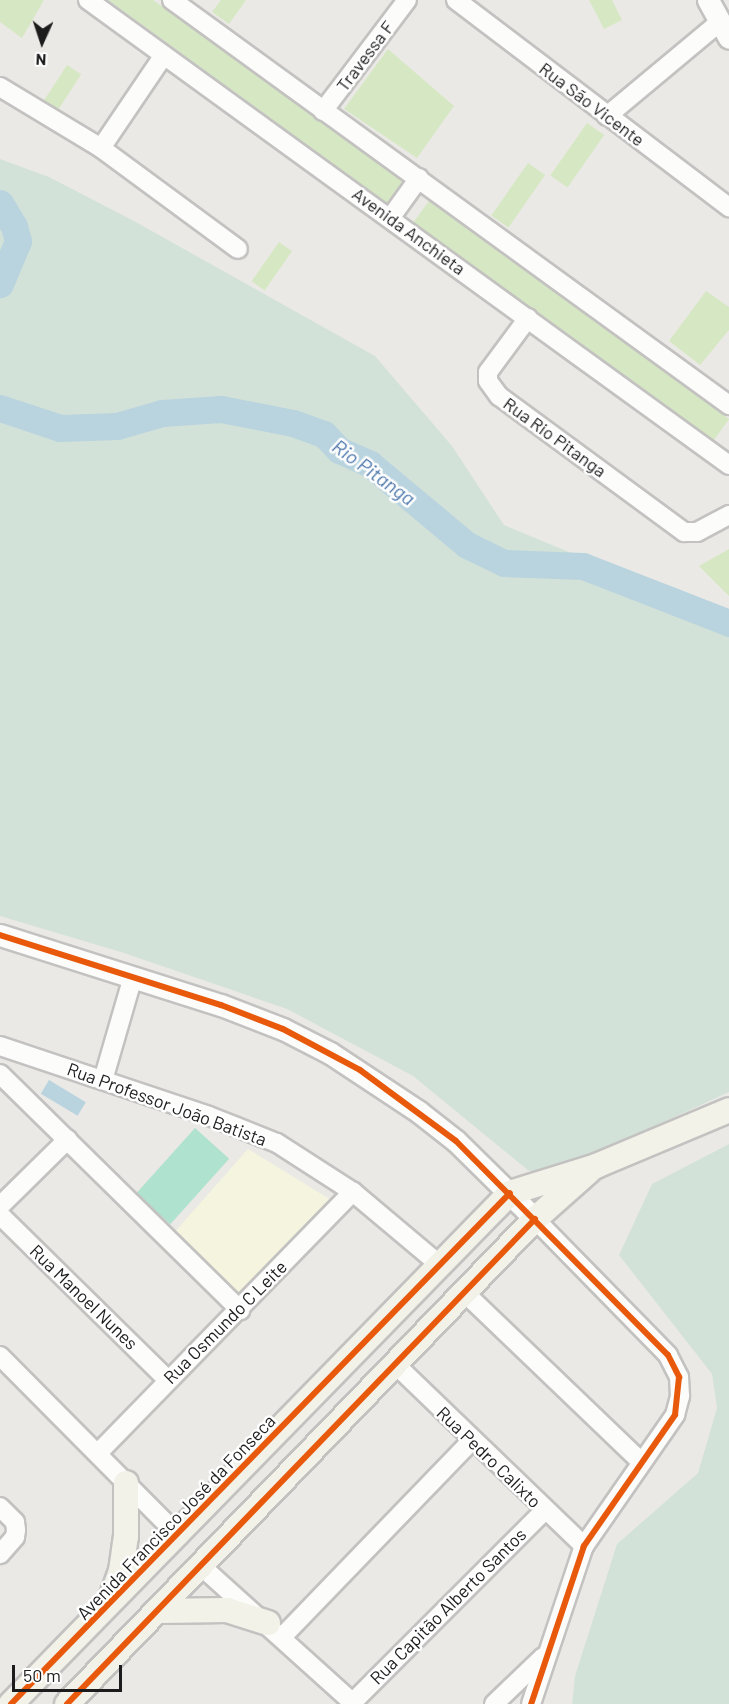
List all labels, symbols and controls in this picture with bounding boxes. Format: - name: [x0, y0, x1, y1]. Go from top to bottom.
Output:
- north arrow: [12, 12, 72, 72]
- street label: Travessa F: [332, 17, 398, 95]
- text: N: [35, 51, 47, 70]
- street label: Rua São Vicente: [535, 57, 649, 151]
- street label: Avenida Anchieta: [348, 183, 470, 279]
- street label: Rua Rio Pitanga: [499, 392, 611, 482]
- water label: Rio Pitanga: [328, 434, 420, 510]
- street label: Rua Professor João Batista: [64, 1058, 270, 1150]
- street label: Rua Manoel Nunes: [26, 1240, 142, 1354]
- street label: Rua Osmundo C Leite: [159, 1256, 291, 1388]
- street label: Rua Pedro Calixto: [432, 1402, 546, 1512]
- street label: Avenida Francisco José da Fonseca: [72, 1410, 280, 1624]
- street label: Rua Capitão Alberto Santos: [365, 1523, 531, 1689]
- scale bar: [15, 1653, 124, 1691]
- text: 50 m: [23, 1664, 61, 1686]

